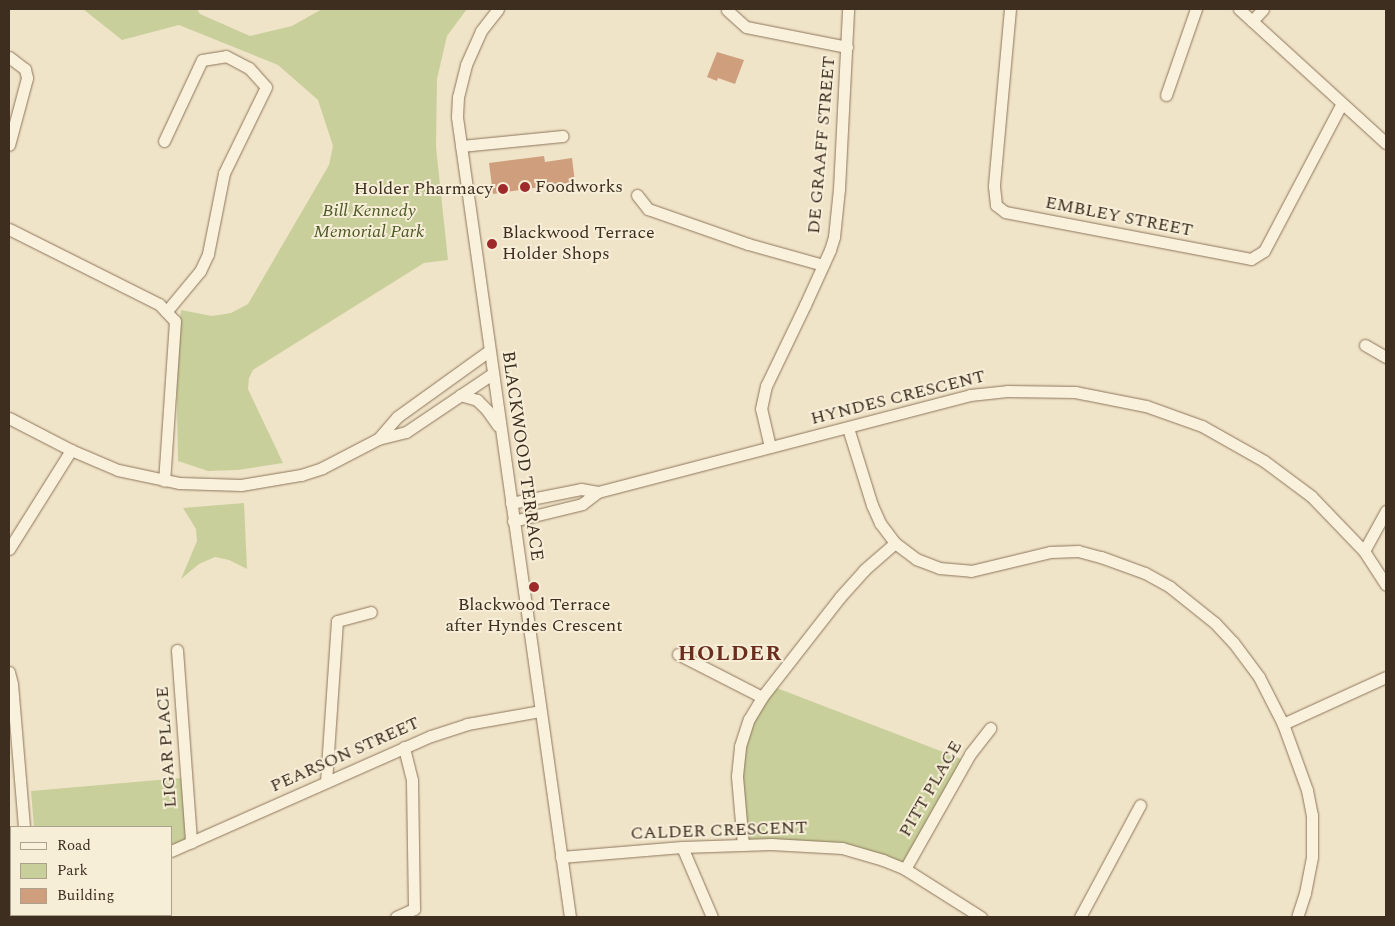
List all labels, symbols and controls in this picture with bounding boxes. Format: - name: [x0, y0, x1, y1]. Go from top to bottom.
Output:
- street label: DE GRAAFF STREET: [803, 55, 841, 235]
- place label: Foodworks: [535, 176, 623, 198]
- place label: Holder Pharmacy: [354, 178, 493, 200]
- marker: Foodworks: [519, 181, 531, 193]
- marker: Holder Pharmacy: [497, 183, 509, 195]
- street label: EMBLEY STREET: [1043, 192, 1195, 242]
- park label: Bill Kennedy Memorial Park: [314, 201, 424, 243]
- place label: Blackwood Terrace Holder Shops: [502, 223, 655, 266]
- marker: Blackwood Terrace Holder Shops: [486, 238, 498, 250]
- street label: BLACKWOOD TERRACE: [497, 350, 547, 562]
- street label: HYNDES CRESCENT: [809, 366, 987, 430]
- marker: Blackwood Terrace after Hyndes Crescent: [528, 581, 540, 593]
- place label: Blackwood Terrace after Hyndes Crescent: [445, 595, 623, 638]
- district label: HOLDER: [677, 641, 783, 667]
- street label: LIGAR PLACE: [152, 685, 182, 809]
- street label: PEARSON STREET: [267, 712, 423, 798]
- street label: PITT PLACE: [895, 737, 967, 841]
- street label: CALDER CRESCENT: [630, 817, 808, 845]
- legend: [10, 826, 172, 916]
- text: Road: [57, 834, 91, 857]
- text: Park: [57, 859, 88, 882]
- text: Building: [57, 884, 114, 907]

